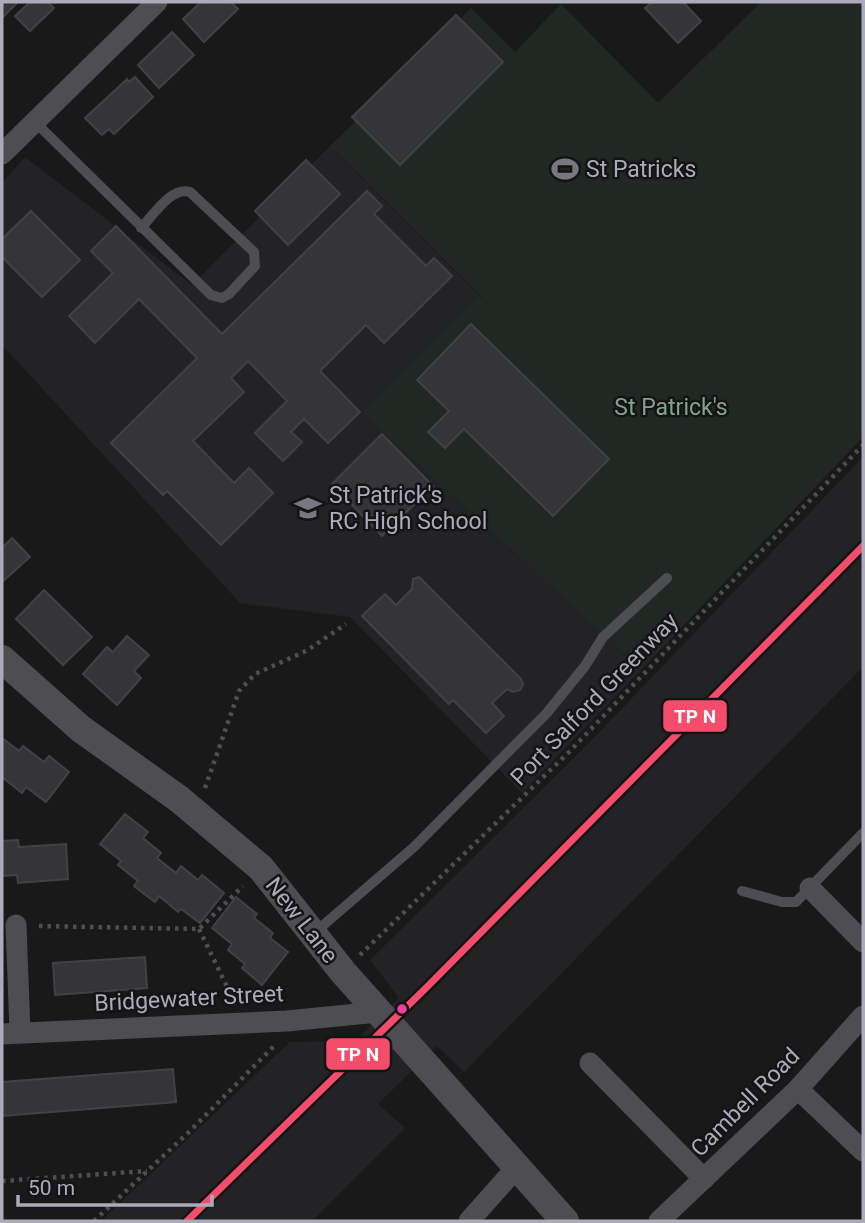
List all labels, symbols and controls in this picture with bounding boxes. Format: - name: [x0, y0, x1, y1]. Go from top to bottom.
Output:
- sports icon: St Patricks: [550, 154, 580, 184]
- place label: St Patricks: [586, 156, 696, 183]
- park label: St Patrick's: [614, 394, 728, 421]
- place label: St Patrick's RC High School: [329, 482, 487, 535]
- school or university icon: St Patrick's RC High School: [293, 493, 323, 523]
- street label: Port Salford Greenway: [505, 608, 684, 791]
- line badge: TP N: [662, 699, 728, 733]
- text: TP N: [674, 705, 716, 728]
- street label: New Lane: [260, 872, 343, 969]
- street label: Bridgewater Street: [94, 980, 284, 1017]
- unlabelled marker: [395, 1002, 409, 1016]
- line badge: TP N: [325, 1037, 391, 1071]
- street label: Cambell Road: [685, 1042, 805, 1162]
- text: TP N: [337, 1043, 379, 1066]
- scale bar: [18, 1164, 212, 1208]
- text: 50 m: [28, 1176, 75, 1200]

